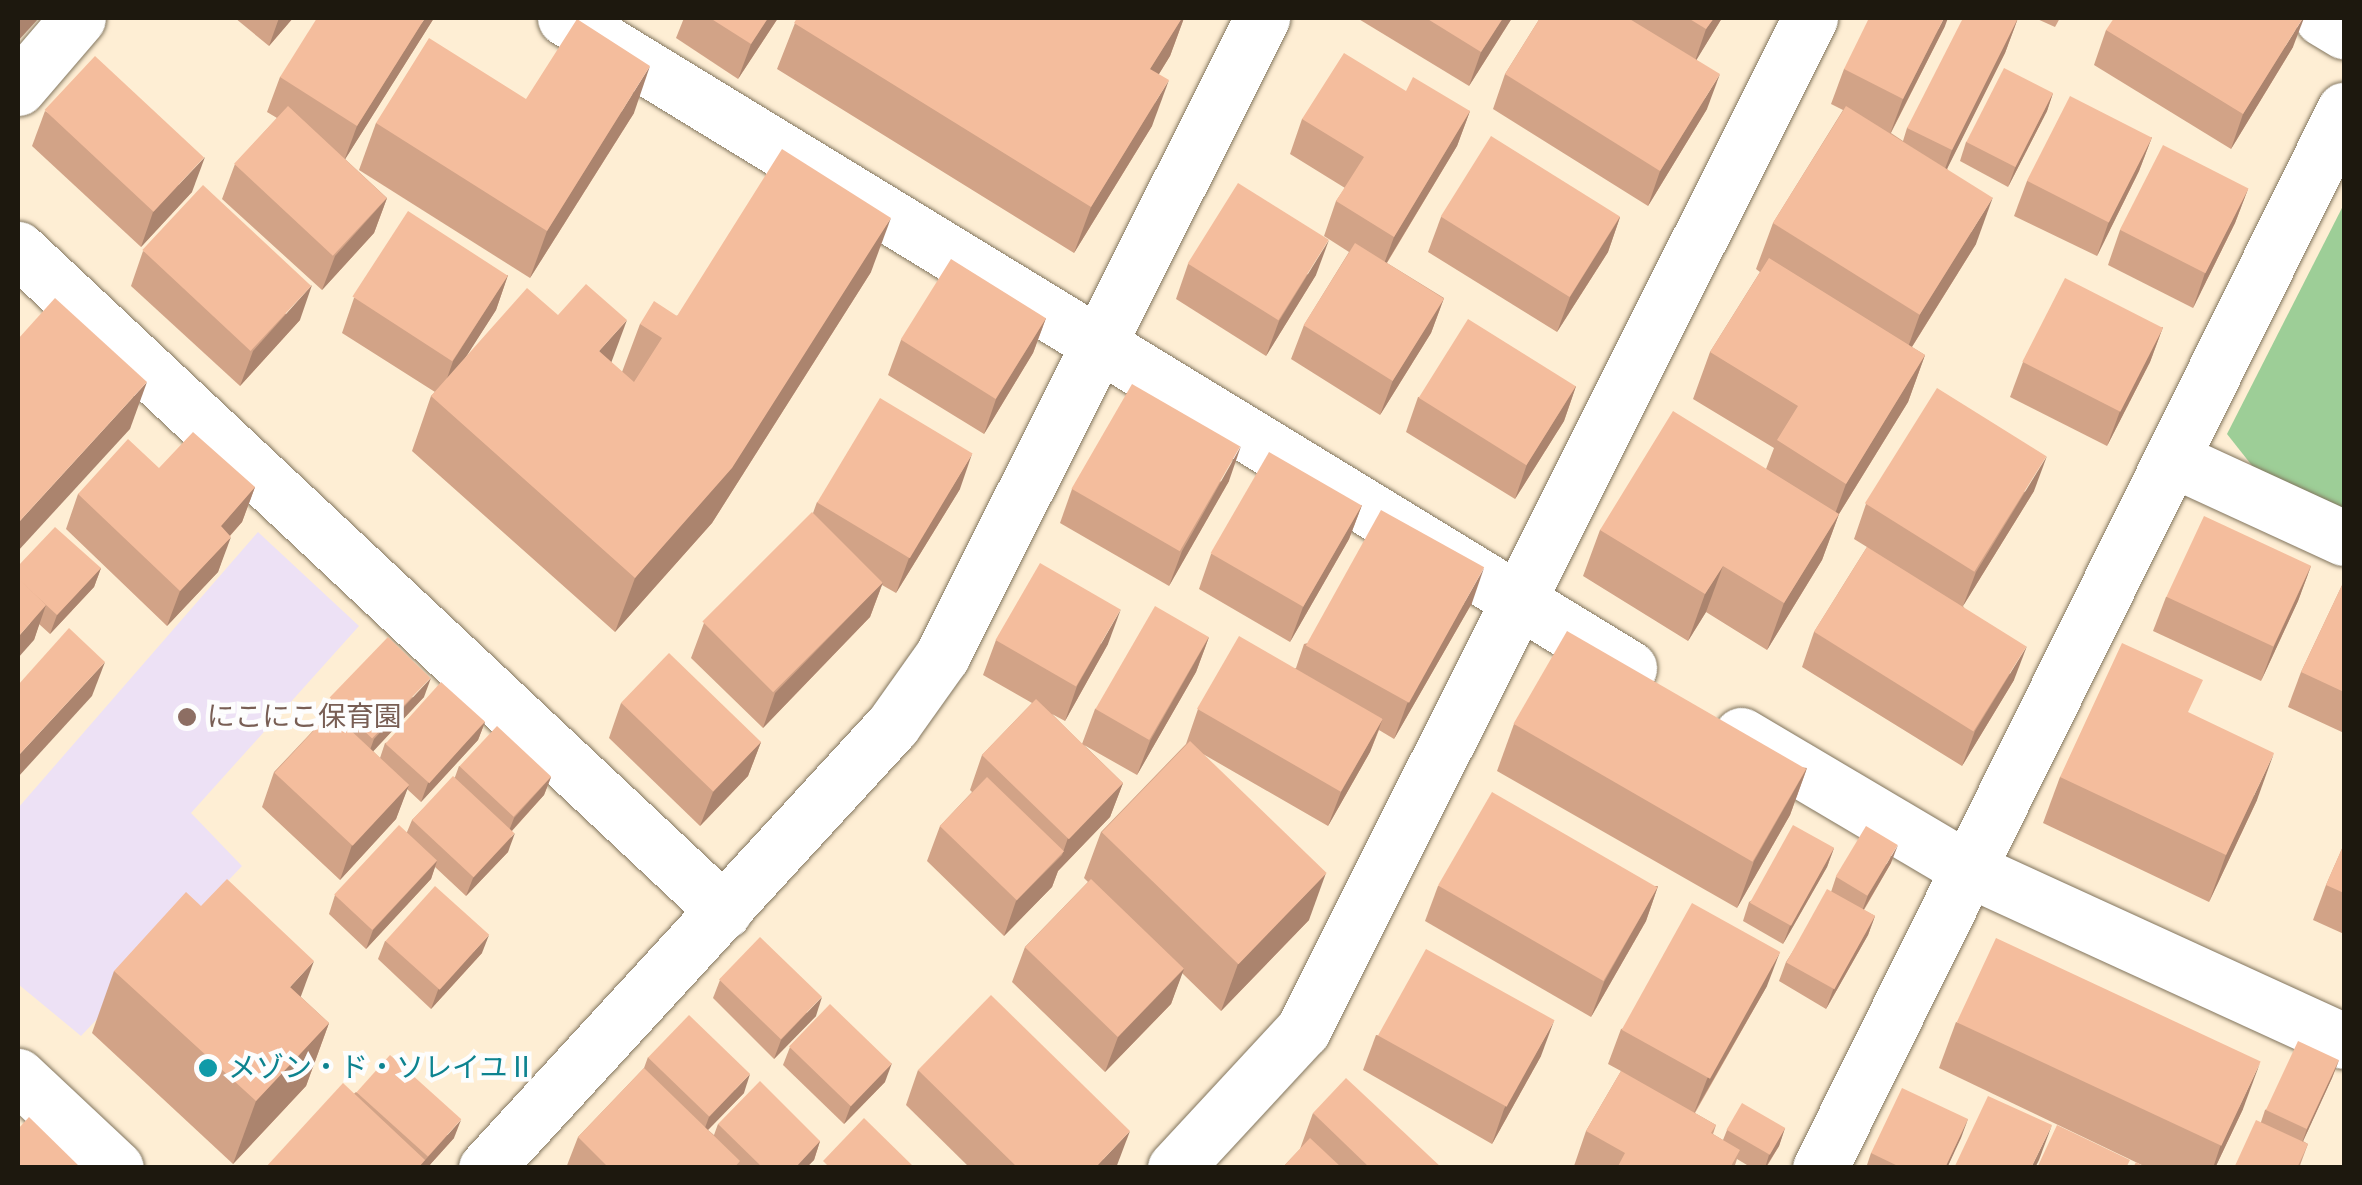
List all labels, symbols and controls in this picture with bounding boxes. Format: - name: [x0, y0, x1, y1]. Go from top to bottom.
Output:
- place label: にこにこ保育園: [207, 700, 403, 734]
- marker: にこにこ保育園: [176, 706, 198, 728]
- place label: メゾン・ド・ソレイユⅡ: [228, 1051, 536, 1085]
- marker: メゾン・ド・ソレイユⅡ: [197, 1057, 219, 1079]

